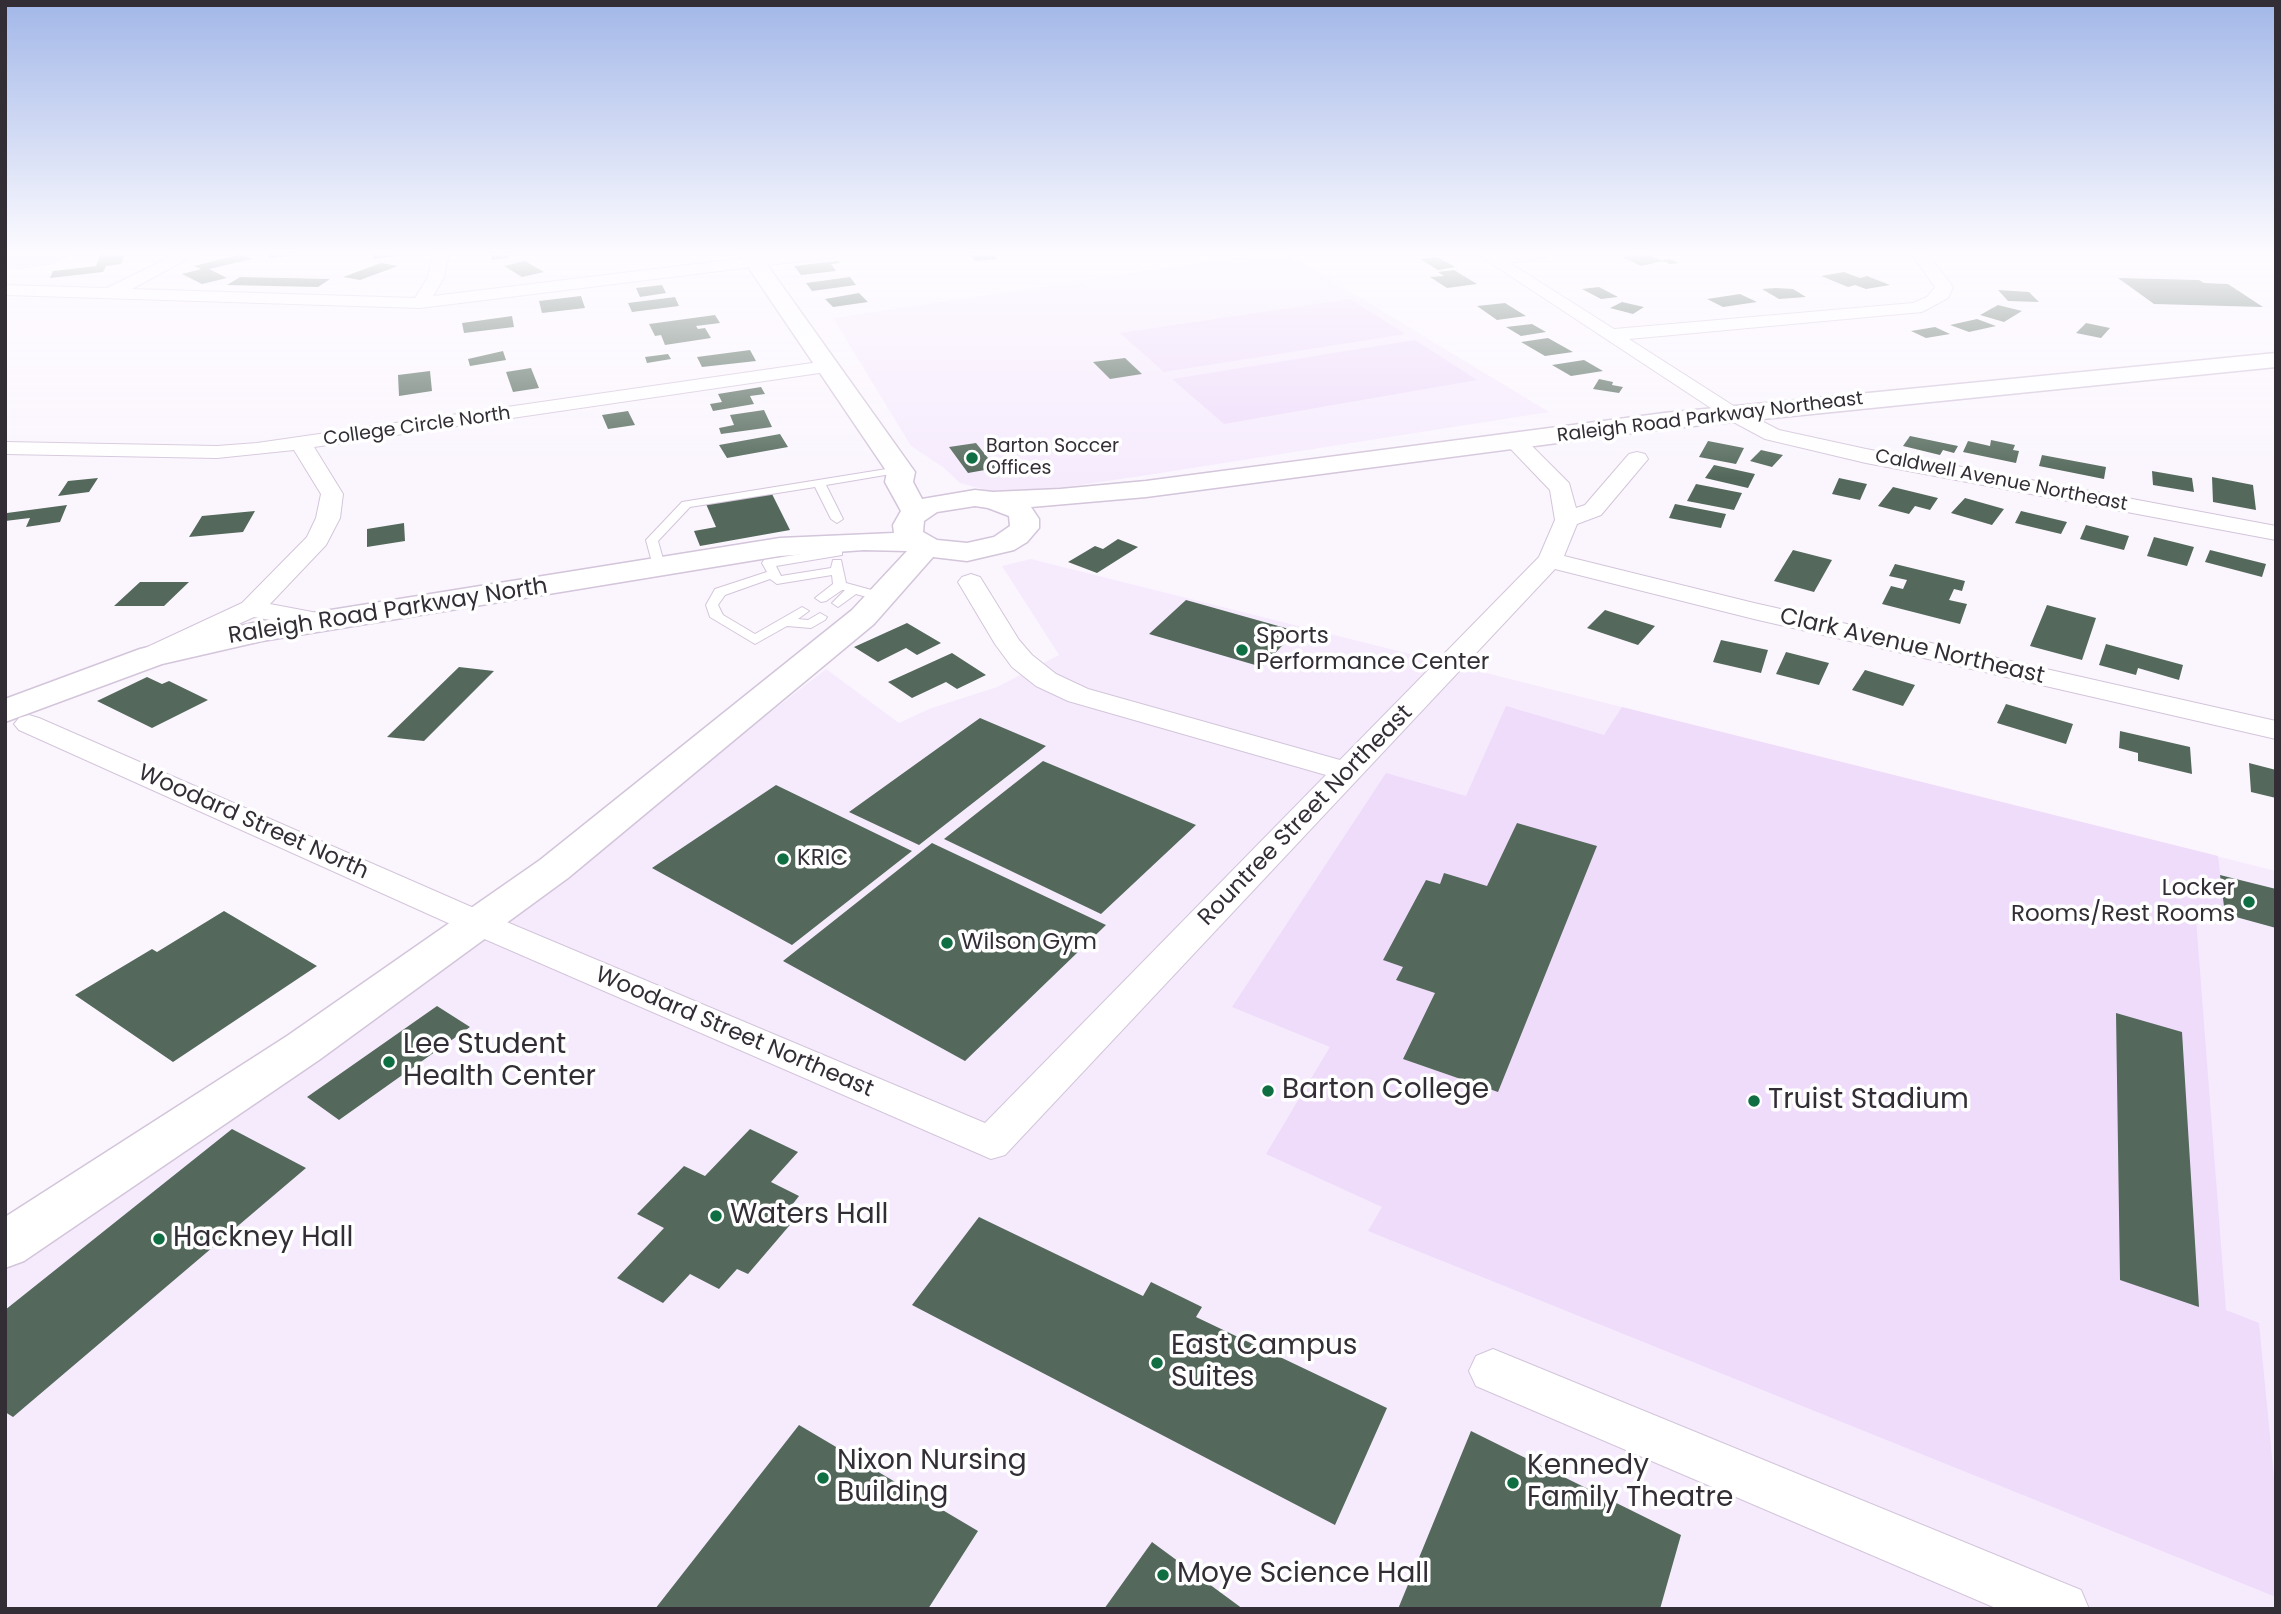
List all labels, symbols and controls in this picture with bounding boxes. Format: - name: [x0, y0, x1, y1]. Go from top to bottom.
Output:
- street label: Raleigh Road Parkway Northeast: [1556, 388, 1864, 448]
- street label: College Circle North: [322, 403, 512, 451]
- place label: Barton Soccer Offices: [986, 436, 1119, 480]
- street label: Caldwell Avenue Northeast: [1873, 445, 2129, 517]
- marker: Barton Soccer Offices: [964, 450, 980, 466]
- street label: Raleigh Road Parkway North: [226, 573, 550, 651]
- street label: Clark Avenue Northeast: [1777, 603, 2047, 691]
- place label: Sports Performance Center: [1256, 623, 1489, 677]
- marker: Sports Performance Center: [1234, 642, 1250, 658]
- street label: Rountree Street Northeast: [1193, 700, 1419, 932]
- street label: Woodard Street North: [134, 760, 372, 886]
- place label: KRIC: [797, 845, 848, 873]
- marker: KRIC: [775, 851, 791, 867]
- place label: Locker Rooms/Rest Rooms: [2011, 875, 2235, 929]
- marker: Locker Rooms/Rest Rooms: [2241, 894, 2257, 910]
- place label: Wilson Gym: [961, 929, 1097, 957]
- marker: Wilson Gym: [939, 935, 955, 951]
- street label: Woodard Street Northeast: [591, 962, 877, 1104]
- place label: Lee Student Health Center: [403, 1029, 596, 1095]
- marker: Lee Student Health Center: [381, 1054, 397, 1070]
- place label: Barton College: [1282, 1074, 1489, 1108]
- marker: Barton College: [1260, 1083, 1276, 1099]
- place label: Truist Stadium: [1768, 1084, 1969, 1118]
- marker: Truist Stadium: [1746, 1093, 1762, 1109]
- place label: Waters Hall: [730, 1199, 888, 1233]
- marker: Waters Hall: [708, 1208, 724, 1224]
- place label: Hackney Hall: [173, 1222, 353, 1256]
- marker: Hackney Hall: [151, 1231, 167, 1247]
- place label: East Campus Suites: [1171, 1330, 1357, 1396]
- marker: East Campus Suites: [1149, 1355, 1165, 1371]
- place label: Nixon Nursing Building: [837, 1445, 1027, 1511]
- place label: Kennedy Family Theatre: [1527, 1450, 1733, 1516]
- marker: Nixon Nursing Building: [815, 1470, 831, 1486]
- marker: Kennedy Family Theatre: [1505, 1475, 1521, 1491]
- place label: Moye Science Hall: [1177, 1558, 1429, 1592]
- marker: Moye Science Hall: [1155, 1567, 1171, 1583]

